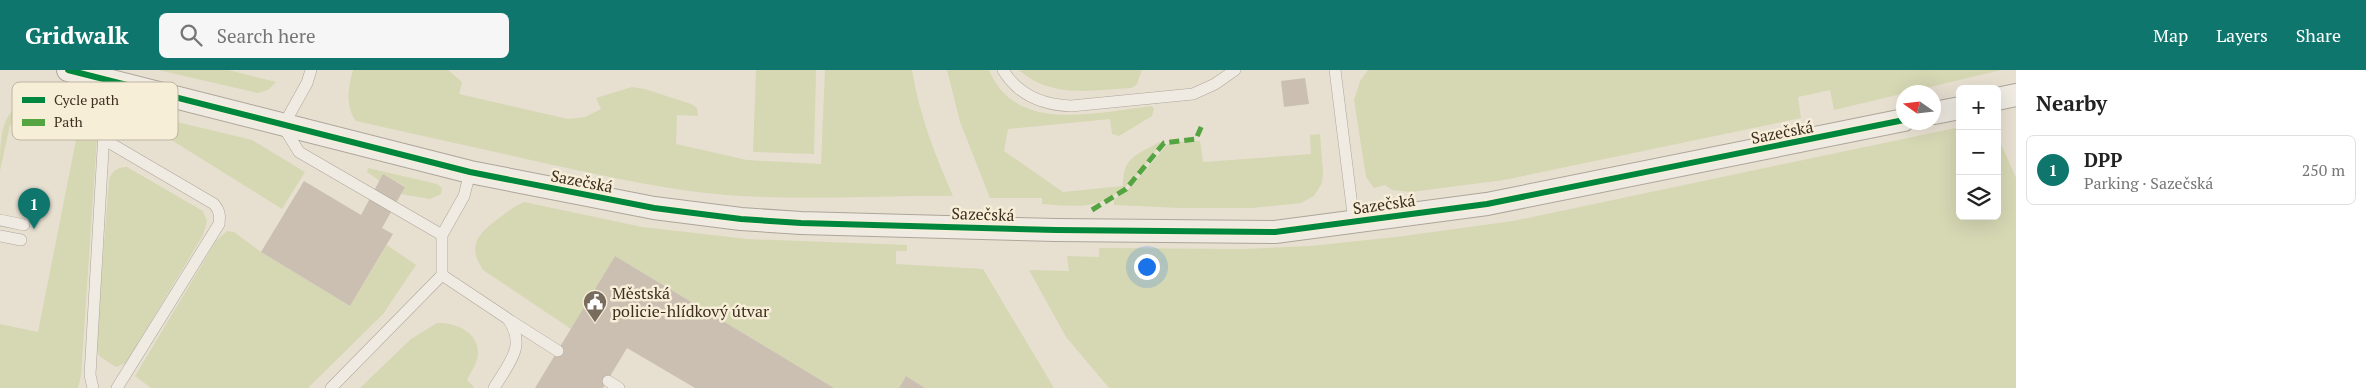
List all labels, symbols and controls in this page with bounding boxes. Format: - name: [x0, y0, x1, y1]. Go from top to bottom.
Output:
- search box: [159, 13, 509, 58]
- text: Gridwalk: [25, 19, 129, 51]
- icon: search: [177, 21, 205, 49]
- text: Search here: [217, 23, 316, 48]
- text: Map: [2153, 23, 2188, 47]
- text: Layers: [2216, 23, 2268, 47]
- text: Share: [2296, 23, 2341, 47]
- legend: [12, 82, 178, 140]
- north arrow: [1896, 85, 1941, 130]
- map controls: [1956, 85, 2001, 220]
- button: +: [1956, 85, 2001, 130]
- text: Nearby: [2036, 89, 2107, 117]
- text: Cycle path: [54, 90, 119, 109]
- text: Path: [54, 112, 83, 131]
- street label: Sazečská: [1749, 115, 1815, 149]
- button: −: [1956, 130, 2001, 175]
- text: DPP: [2084, 147, 2122, 172]
- text: 1: [2048, 159, 2058, 181]
- text: 250 m: [2302, 159, 2345, 181]
- street label: Sazečská: [549, 164, 615, 198]
- text: Parking · Sazečská: [2084, 172, 2213, 194]
- button: layers: [1956, 175, 2001, 220]
- pin: 1: [18, 188, 50, 229]
- street label: Sazečská: [1351, 189, 1417, 219]
- street label: Sazečská: [951, 202, 1015, 226]
- your location: [1134, 254, 1160, 280]
- place label: Městská policie-hlídkový útvar: [612, 282, 770, 322]
- public building icon: Městská policie-hlídkový útvar: [582, 289, 608, 323]

